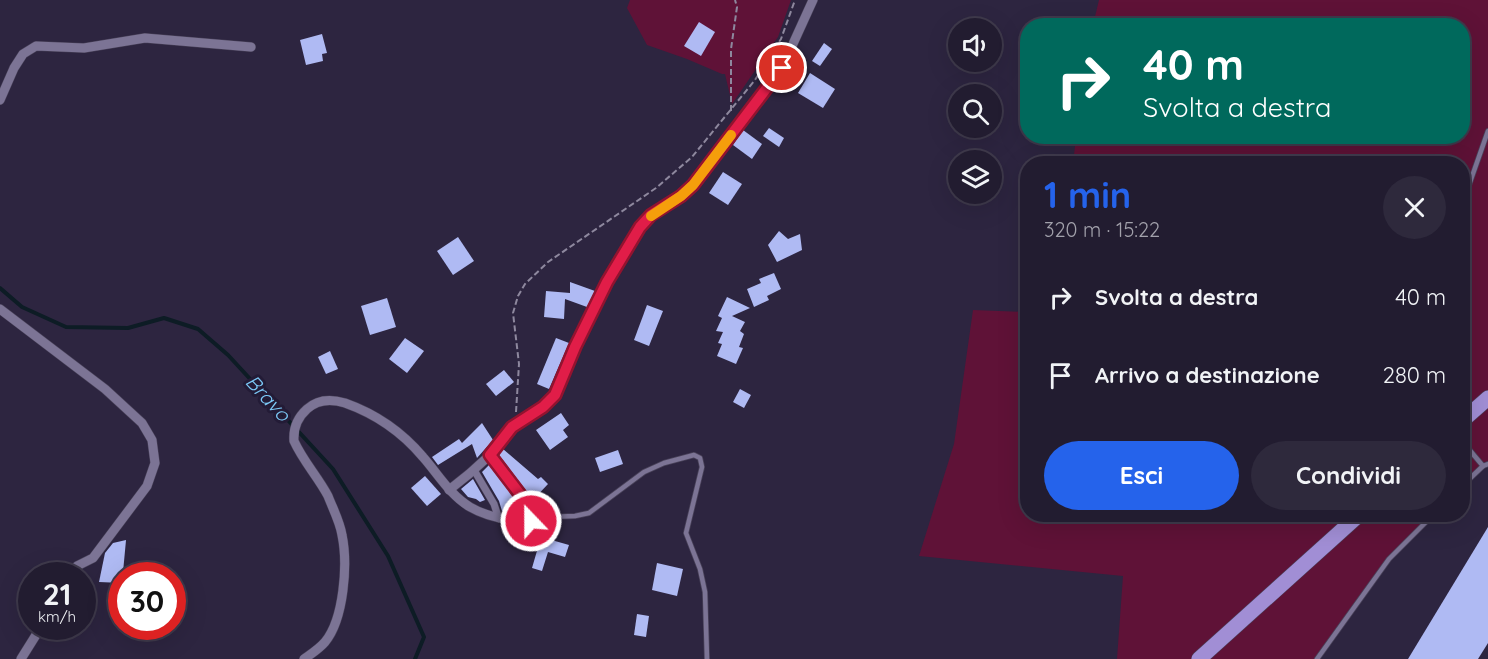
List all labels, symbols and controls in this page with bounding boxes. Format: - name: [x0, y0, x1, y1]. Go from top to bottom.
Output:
- map controls: [948, 18, 1002, 204]
- button: sound: [948, 18, 1002, 72]
- text: 40 m: [1143, 38, 1244, 91]
- pin: [756, 42, 807, 93]
- icon: right: [1044, 42, 1122, 120]
- icon: arrive: [765, 51, 798, 84]
- button: search: [948, 84, 1002, 138]
- text: Svolta a destra: [1143, 90, 1331, 124]
- button: layers: [948, 150, 1002, 204]
- text: 1 min: [1044, 172, 1131, 217]
- button: close: [1383, 176, 1446, 239]
- text: 320 m · 15:22: [1044, 217, 1160, 242]
- icon: right: [1044, 281, 1077, 314]
- text: Svolta a destra: [1095, 283, 1258, 311]
- text: 40 m: [1395, 283, 1446, 311]
- icon: arrive: [1044, 359, 1077, 392]
- text: Arrivo a destinazione: [1095, 361, 1320, 389]
- text: 280 m: [1383, 361, 1446, 389]
- water label: Bravo: [240, 369, 297, 427]
- button: Esci: [1044, 441, 1239, 510]
- button: Condividi: [1251, 441, 1446, 510]
- position arrow: [499, 489, 563, 553]
- speed limit sign: 30: [108, 562, 186, 640]
- text: 21: [43, 575, 71, 613]
- text: km/h: [38, 607, 76, 626]

